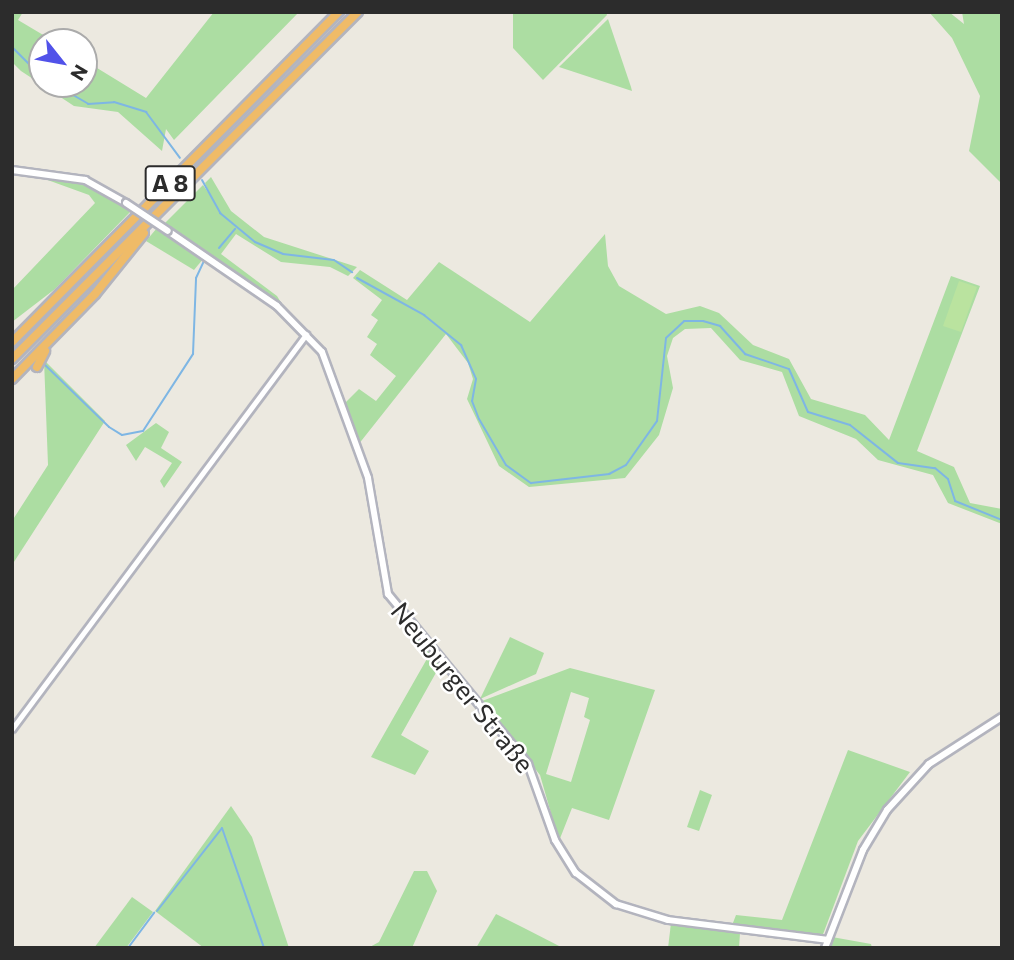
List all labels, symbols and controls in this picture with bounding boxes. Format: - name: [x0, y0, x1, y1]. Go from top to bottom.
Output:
- north arrow: [28, 28, 98, 98]
- text: N: [66, 61, 93, 85]
- road number: A 8: [144, 162, 196, 204]
- street label: Neuburger Straße: [385, 596, 541, 778]

